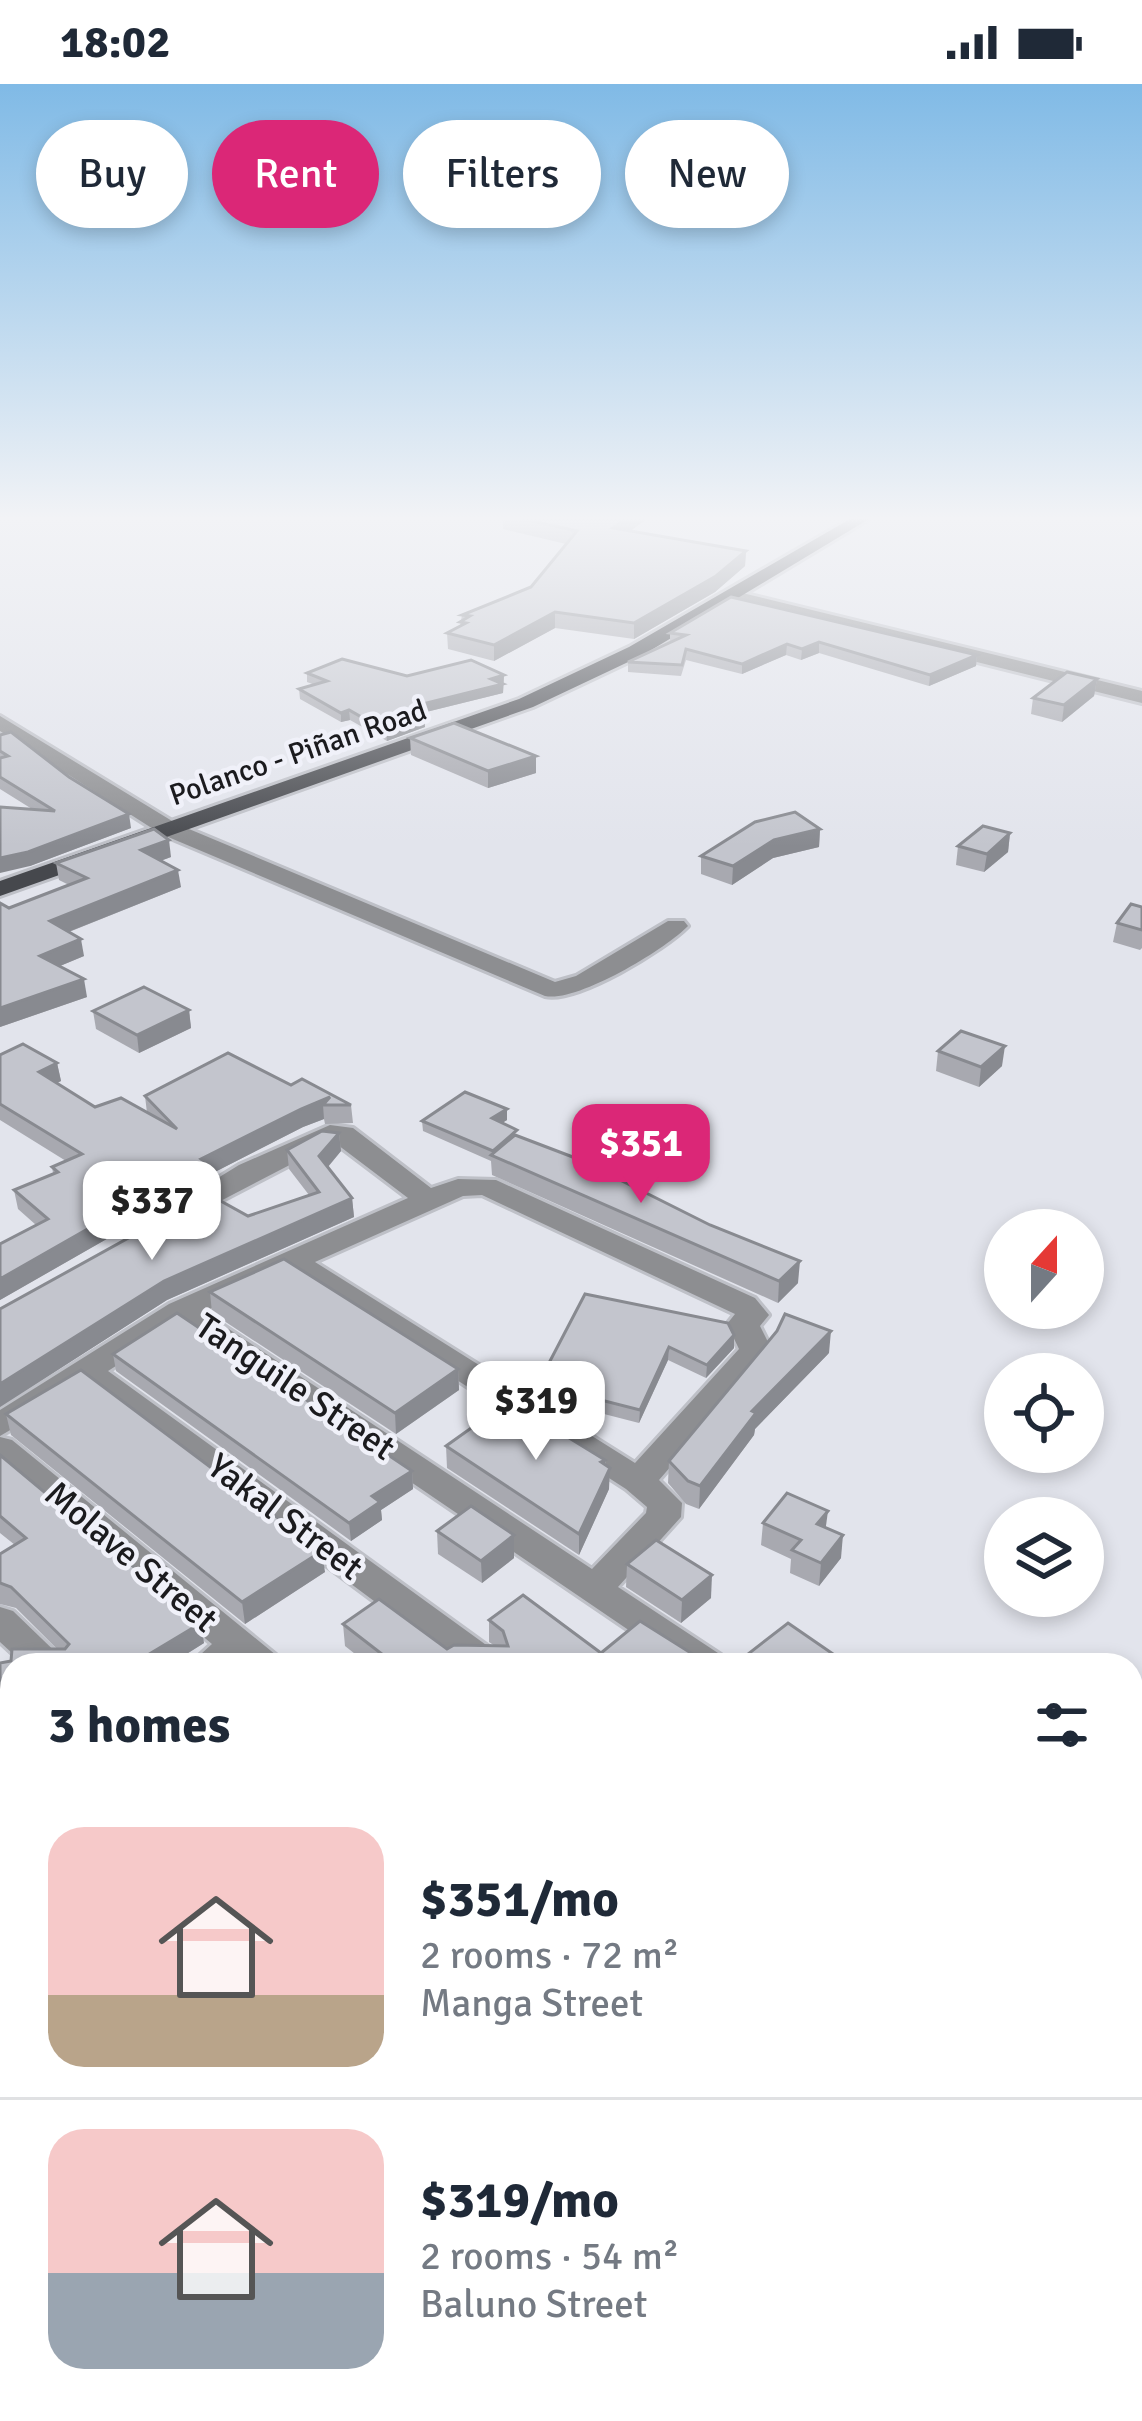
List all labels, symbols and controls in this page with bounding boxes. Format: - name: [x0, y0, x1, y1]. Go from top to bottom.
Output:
- text: 18:02: [60, 15, 170, 70]
- chip: Buy: [36, 120, 188, 228]
- chip: Rent: [212, 120, 379, 228]
- chip: Filters: [403, 120, 601, 228]
- chip: New: [625, 120, 789, 228]
- street label: Polanco - Piñan Road: [165, 692, 431, 814]
- pin: $351: [570, 1104, 712, 1206]
- text: $351: [599, 1119, 683, 1167]
- pin: $337: [81, 1161, 223, 1263]
- text: $337: [110, 1176, 194, 1224]
- north arrow: [984, 1209, 1104, 1329]
- map controls: [984, 1209, 1104, 1617]
- street label: Tanguile Street: [187, 1304, 403, 1470]
- button: locate: [984, 1353, 1104, 1473]
- pin: $319: [465, 1361, 607, 1463]
- text: $319: [494, 1376, 578, 1424]
- street label: Yakal Street: [198, 1444, 372, 1590]
- street label: Molave Street: [35, 1472, 227, 1642]
- button: layers: [984, 1497, 1104, 1617]
- icon: filters: [1029, 1692, 1095, 1758]
- text: 3 homes: [48, 1694, 230, 1757]
- text: $351/mo: [420, 1868, 619, 1931]
- icon: home: [144, 1875, 288, 2019]
- text: 2 rooms · 72 m²: [420, 1931, 679, 1979]
- text: Manga Street: [420, 1979, 643, 2027]
- text: $319/mo: [420, 2169, 619, 2232]
- icon: home: [144, 2177, 288, 2321]
- text: 2 rooms · 54 m²: [420, 2232, 679, 2280]
- text: Baluno Street: [420, 2280, 647, 2328]

